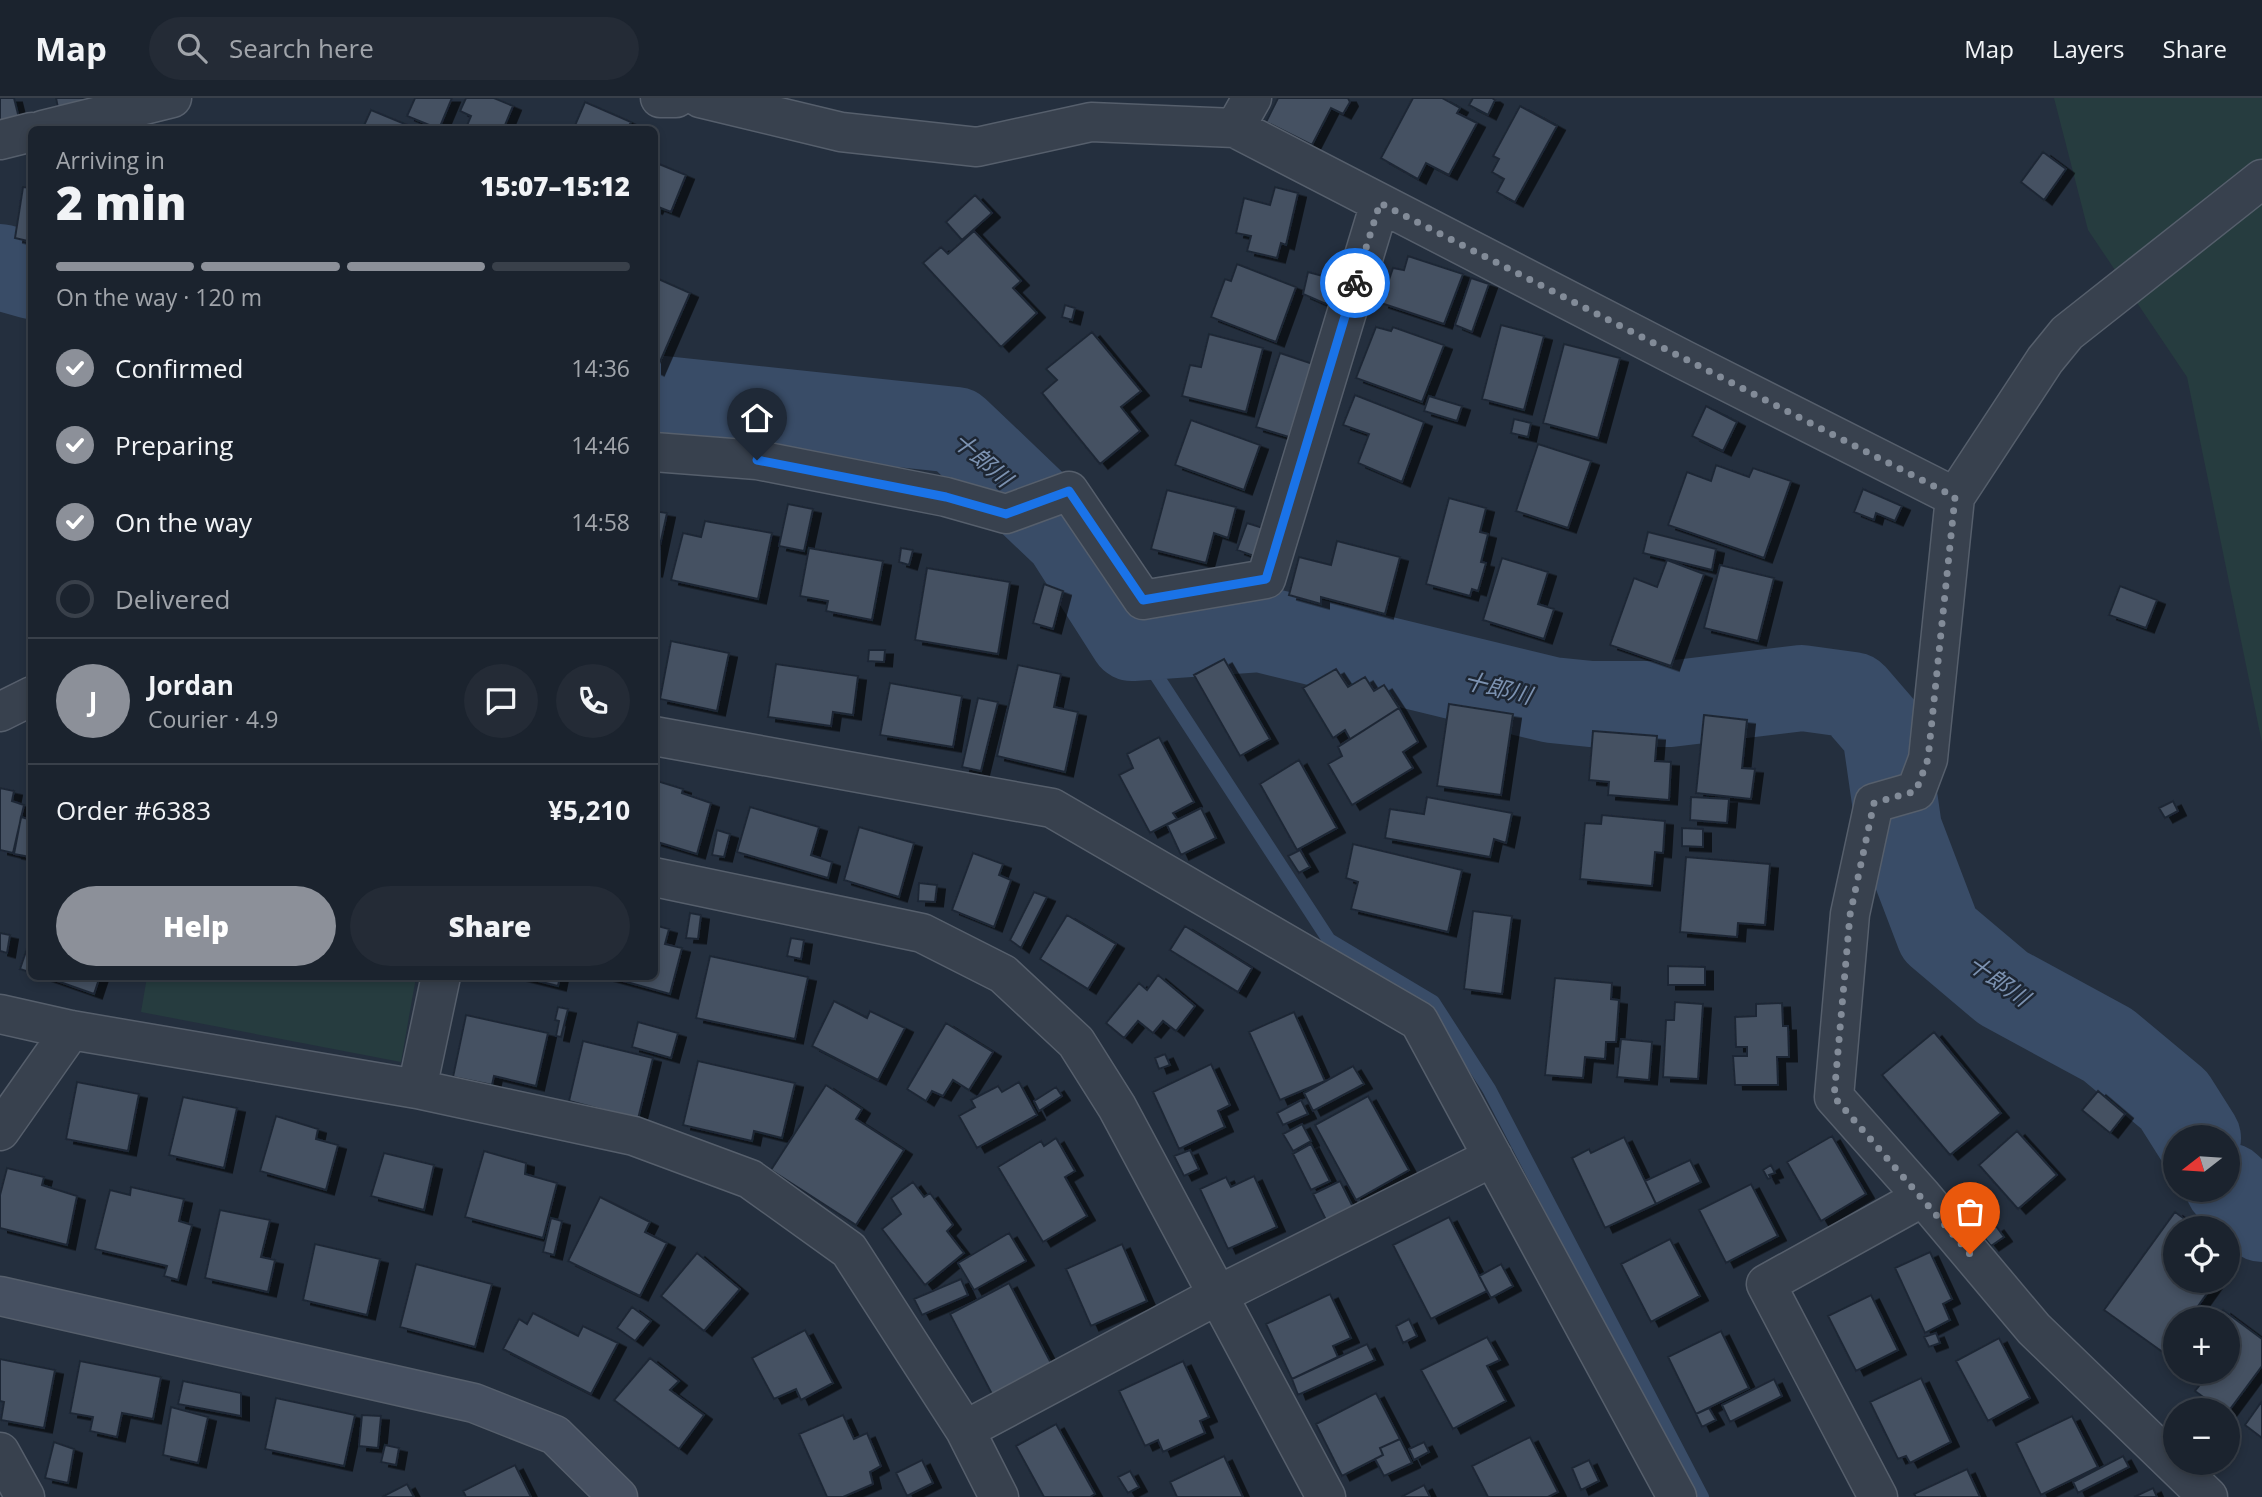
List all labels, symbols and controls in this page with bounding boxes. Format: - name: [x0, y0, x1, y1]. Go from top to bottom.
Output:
- search box: [149, 17, 639, 80]
- text: Map: [35, 26, 107, 71]
- icon: search: [173, 29, 211, 67]
- text: Search here: [229, 30, 374, 66]
- text: Map: [1964, 32, 2014, 65]
- text: Layers: [2052, 32, 2125, 65]
- text: Share: [2163, 32, 2227, 65]
- text: Arriving in: [56, 144, 165, 176]
- text: 15:07–15:12: [480, 168, 630, 204]
- text: 2 min: [56, 171, 187, 233]
- courier: [1320, 248, 1390, 318]
- icon: bike: [1336, 264, 1374, 302]
- text: On the way · 120 m: [56, 281, 262, 313]
- icon: check: [56, 349, 94, 387]
- text: Confirmed: [115, 350, 243, 386]
- text: 14:36: [571, 352, 630, 384]
- pin: [727, 388, 787, 460]
- icon: home: [738, 399, 776, 437]
- water label: 十郎川: [946, 424, 1022, 496]
- icon: check: [56, 426, 94, 464]
- text: Preparing: [115, 427, 233, 463]
- text: 14:46: [571, 429, 630, 461]
- icon: check: [56, 503, 94, 541]
- text: On the way: [115, 504, 252, 540]
- text: 14:58: [571, 506, 630, 538]
- text: Delivered: [115, 581, 230, 617]
- water label: 十郎川: [1461, 663, 1538, 712]
- button: chat: [464, 664, 538, 738]
- button: phone: [556, 664, 630, 738]
- text: Jordan: [148, 667, 234, 703]
- text: J: [89, 683, 97, 719]
- text: Courier · 4.9: [148, 703, 278, 735]
- text: Order #6383: [56, 792, 211, 828]
- text: ¥5,210: [548, 792, 630, 828]
- button: Help: [56, 886, 336, 966]
- button: Share: [350, 886, 630, 966]
- water label: 十郎川: [1962, 947, 2039, 1015]
- north arrow: [2163, 1125, 2240, 1202]
- map controls: [2163, 1125, 2240, 1475]
- pin: [1940, 1182, 2000, 1254]
- icon: bag: [1951, 1193, 1989, 1231]
- button: locate: [2163, 1216, 2240, 1293]
- button: +: [2163, 1307, 2240, 1384]
- button: −: [2163, 1398, 2240, 1475]

